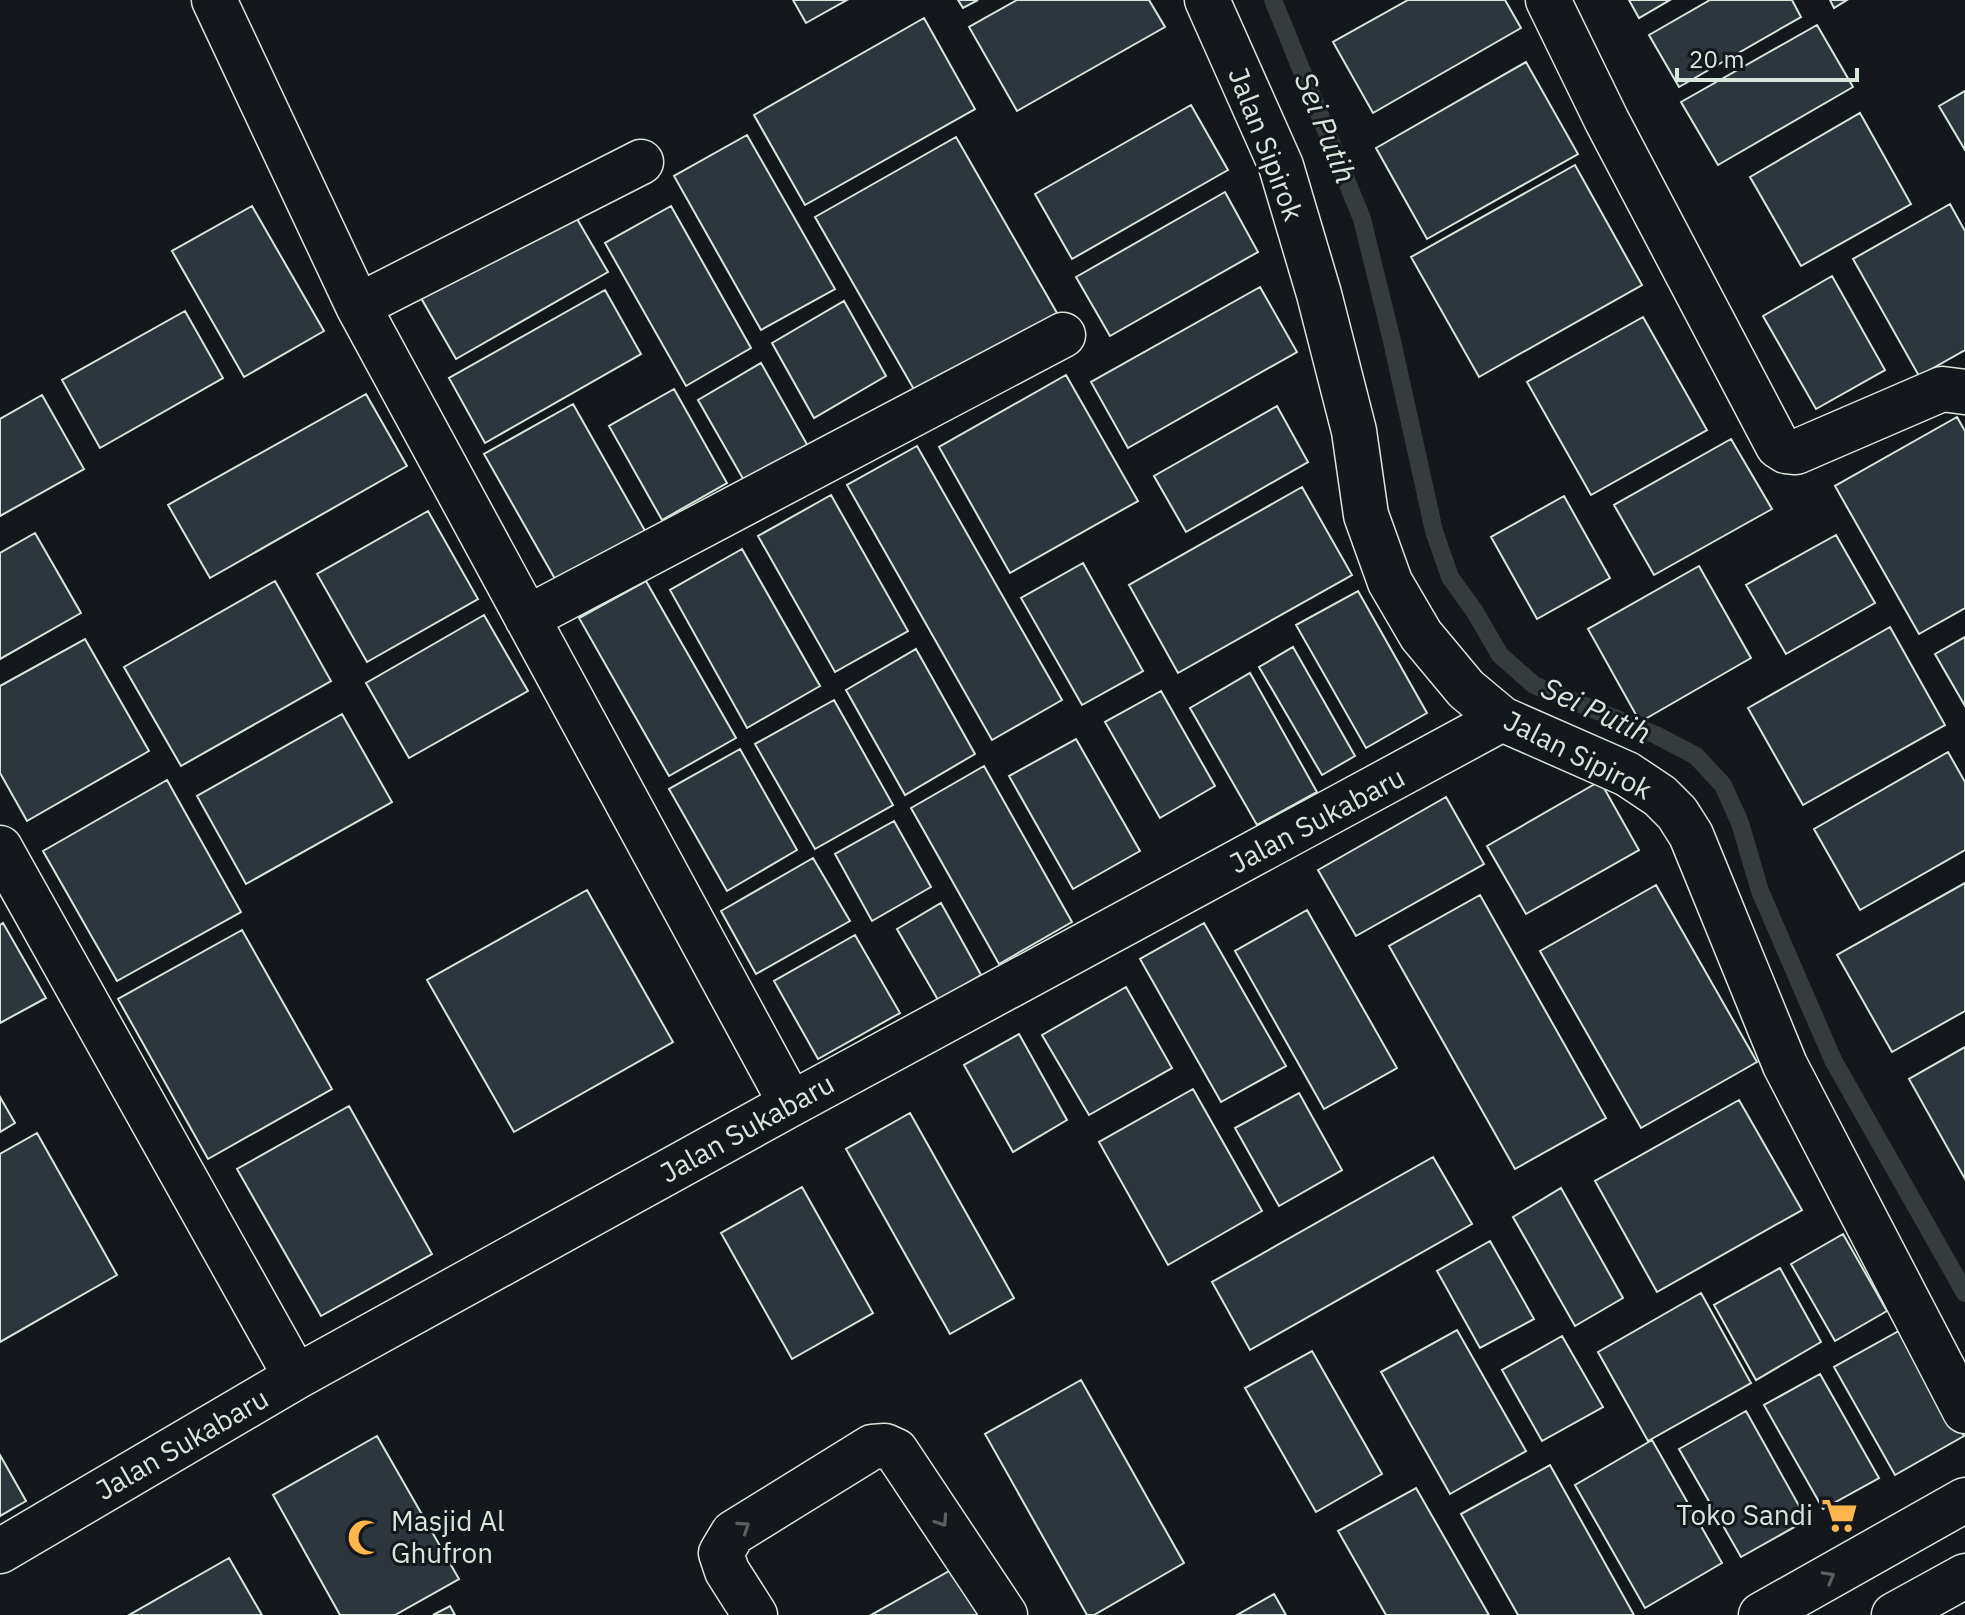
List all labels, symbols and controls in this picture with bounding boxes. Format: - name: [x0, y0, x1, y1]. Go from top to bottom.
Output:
- scale bar: [1677, 32, 1857, 82]
- text: 20 m: [1689, 43, 1744, 75]
- street label: Jalan Sipirok: [1220, 62, 1313, 226]
- water label: Sei Putih: [1286, 66, 1366, 189]
- water label: Sei Putih: [1536, 667, 1658, 752]
- street label: Jalan Sipirok: [1498, 701, 1659, 808]
- street label: Jalan Sukabaru: [1223, 758, 1411, 881]
- street label: Jalan Sukabaru: [653, 1064, 840, 1191]
- street label: Jalan Sukabaru: [89, 1379, 275, 1508]
- place label: Toko Sandi: [1676, 1496, 1813, 1533]
- supermarket icon: Toko Sandi: [1820, 1496, 1858, 1534]
- place label: Masjid Al Ghufron: [391, 1502, 505, 1571]
- one-way arrow: [933, 1512, 948, 1526]
- mosque icon: Masjid Al Ghufron: [346, 1518, 384, 1556]
- one-way arrow: [735, 1522, 749, 1537]
- one-way arrow: [1821, 1571, 1835, 1586]

